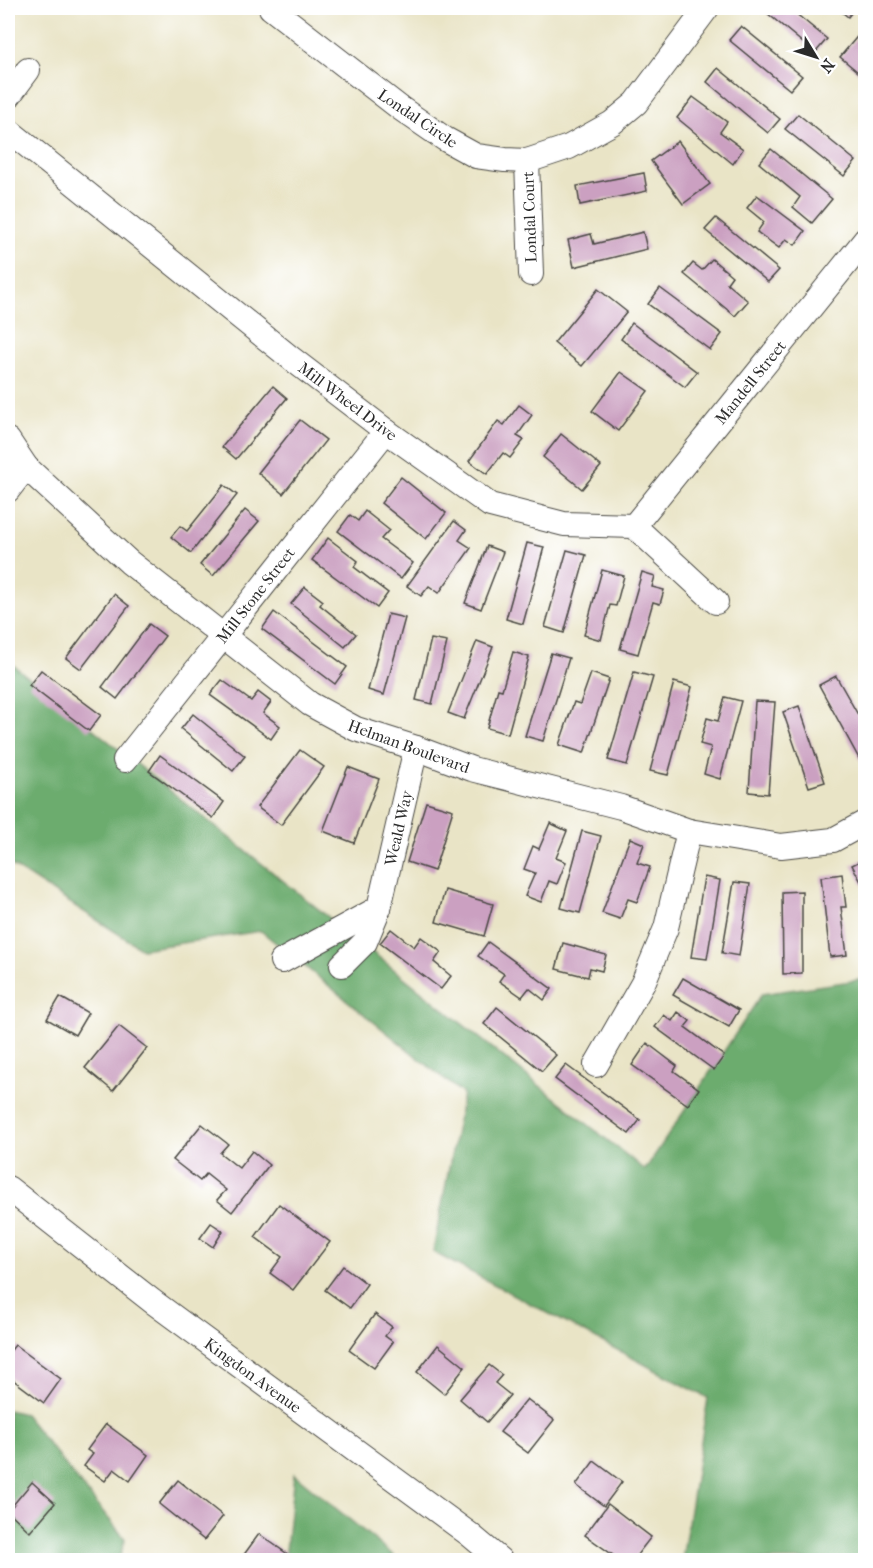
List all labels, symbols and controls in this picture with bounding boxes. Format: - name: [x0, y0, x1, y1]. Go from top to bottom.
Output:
- north arrow: [786, 27, 846, 87]
- text: N: [816, 55, 839, 77]
- street label: Londal Circle: [374, 85, 461, 152]
- street label: Londal Court: [518, 171, 541, 263]
- street label: Mandell Street: [711, 336, 790, 428]
- street label: Mill Wheel Drive: [294, 358, 401, 445]
- street label: Mill Stone Street: [212, 543, 299, 647]
- street label: Helman Boulevard: [345, 716, 473, 777]
- street label: Weald Way: [380, 788, 416, 869]
- street label: Kingdon Avenue: [201, 1334, 305, 1417]

